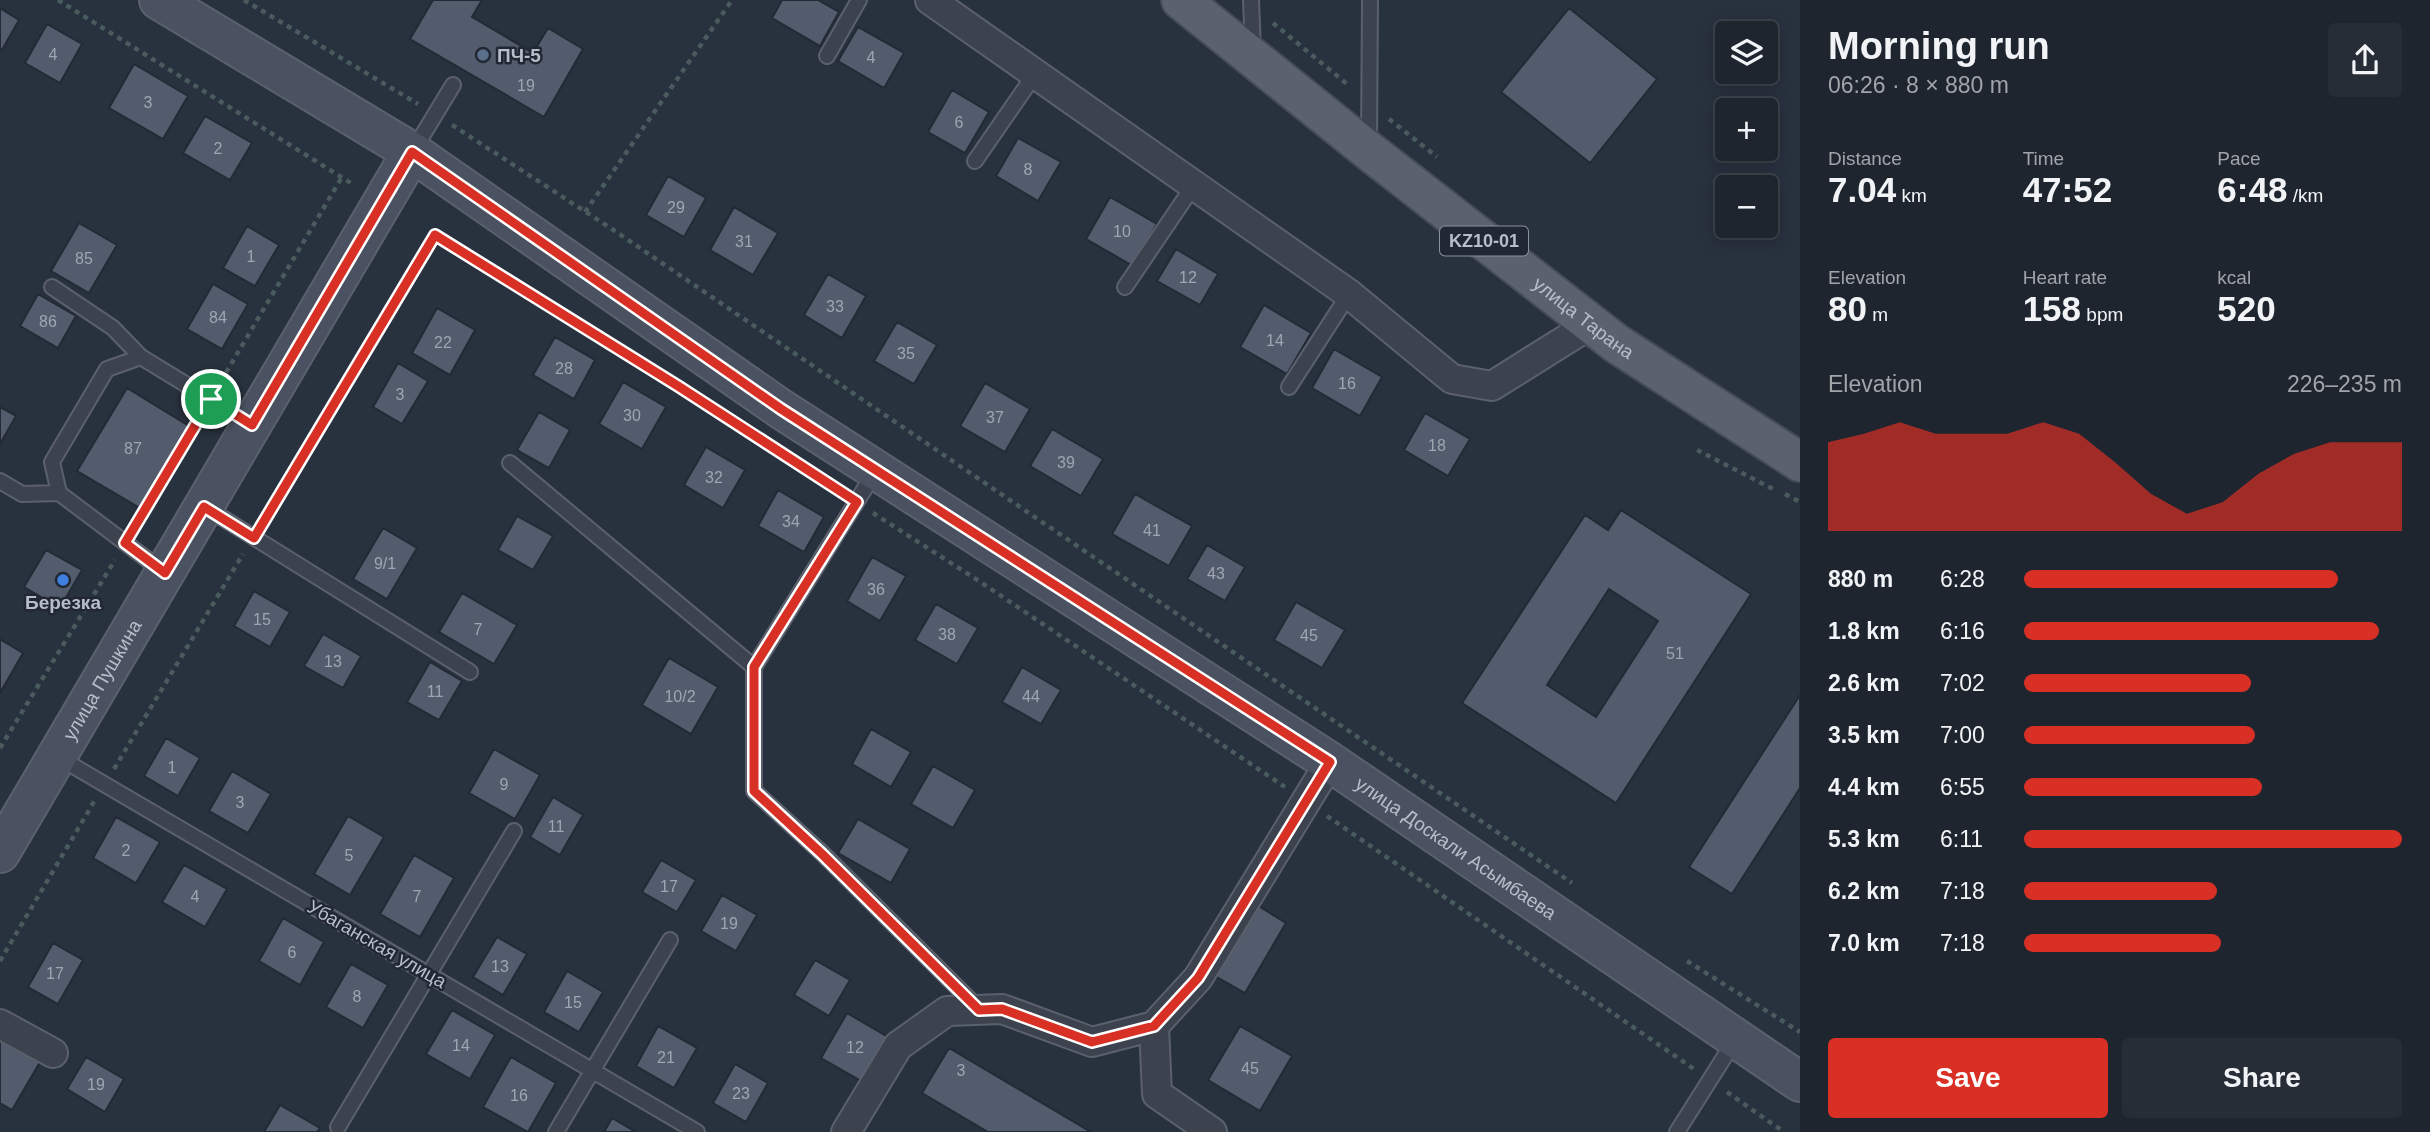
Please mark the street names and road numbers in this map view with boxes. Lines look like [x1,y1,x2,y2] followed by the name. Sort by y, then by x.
[1440,227,1528,256] road number: KZ10-01
[1529,272,1638,363] street label: улица Тарана
[58,615,146,744] street label: улица Пушкина
[1352,772,1561,924] street label: улица Доскали Асымбаева
[304,896,451,993] street label: Убаганская улица

